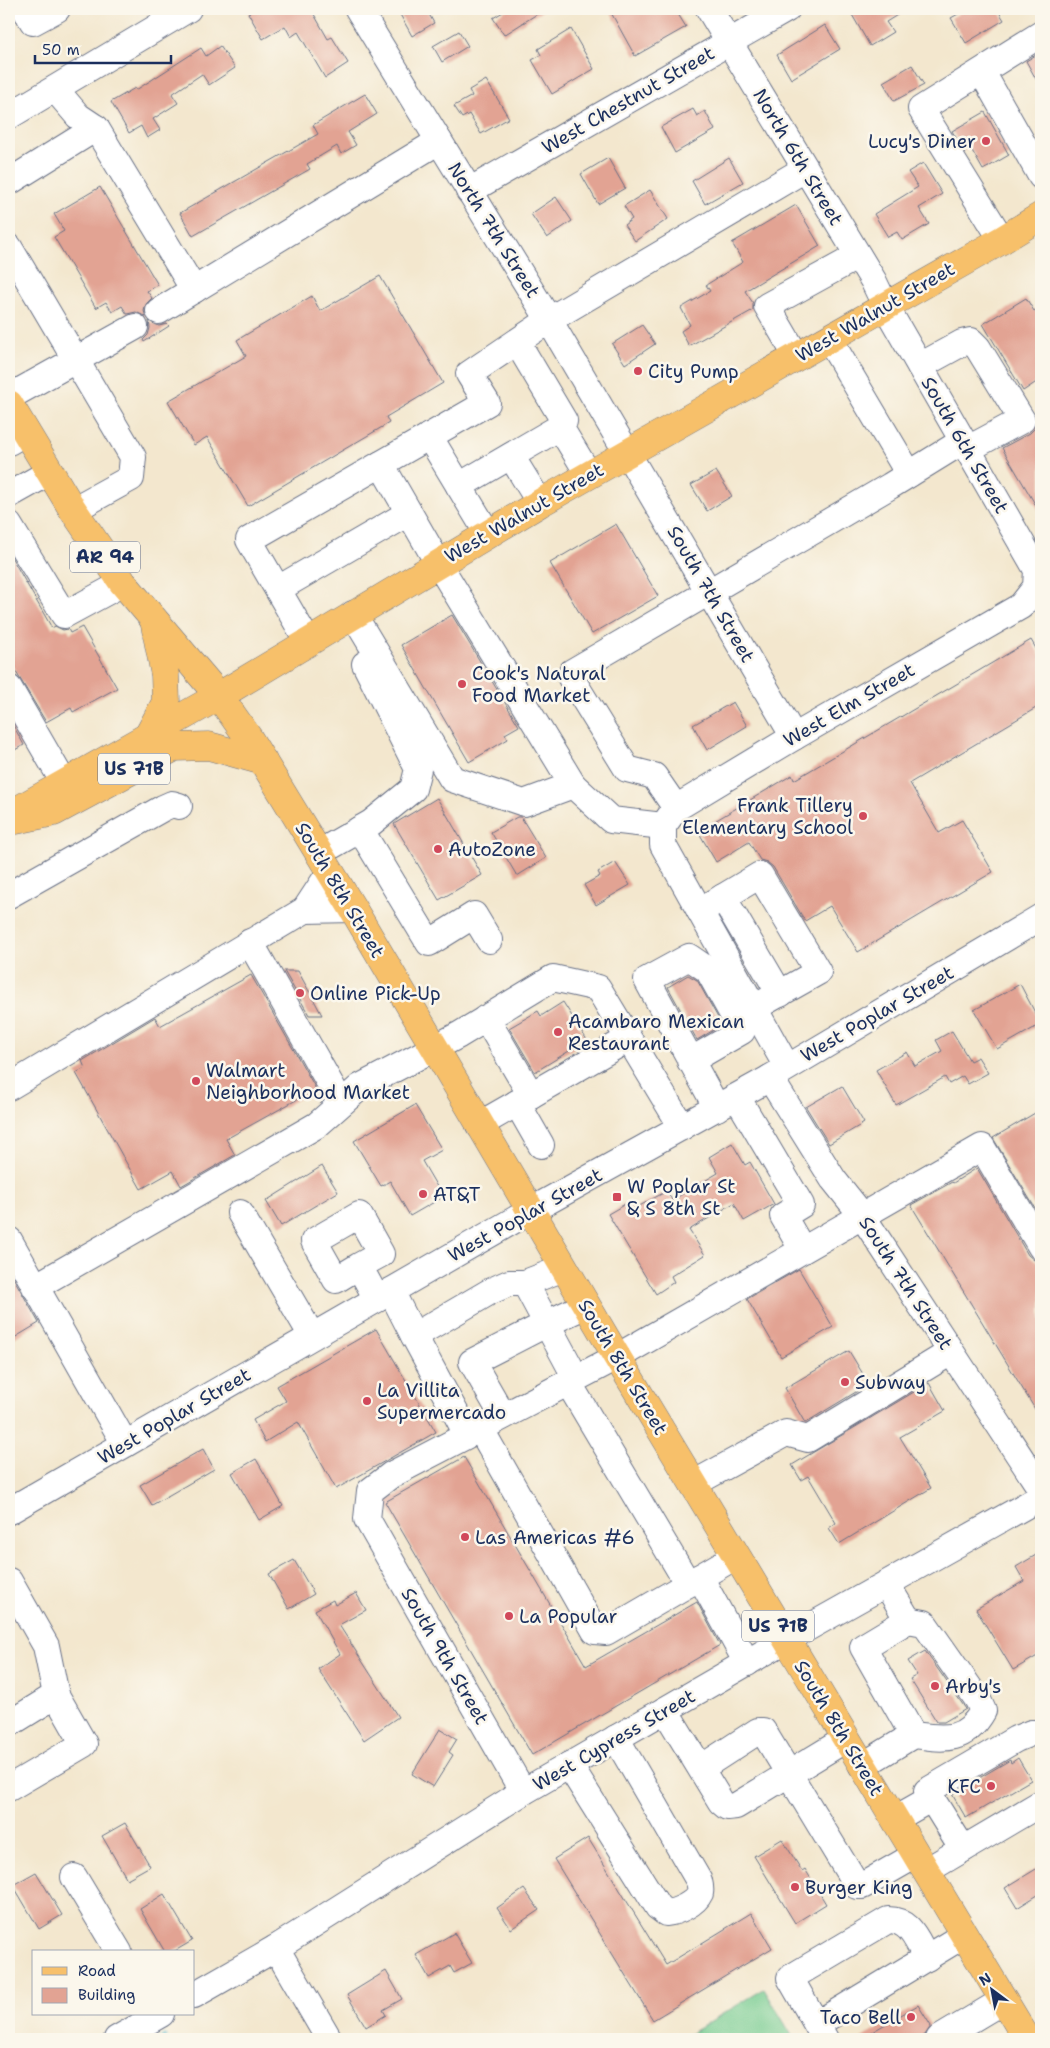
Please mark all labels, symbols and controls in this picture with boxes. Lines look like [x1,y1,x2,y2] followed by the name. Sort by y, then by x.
[35,32,171,64] scale bar
[42,40,80,60] text: 50 m
[537,40,719,160] street label: West Chestnut Street
[747,84,849,230] street label: North 6th Street
[868,129,976,154] place label: Lucy's Diner
[980,135,992,147] marker: Lucy's Diner
[442,157,546,303] street label: North 7th Street
[791,256,959,368] street label: West Walnut Street
[648,359,739,384] place label: City Pump
[632,365,644,377] marker: City Pump
[916,372,1014,518] street label: South 6th Street
[440,457,608,569] street label: West Walnut Street
[662,521,760,667] street label: South 7th Street
[70,542,140,572] road number: AR 94
[779,657,919,753] street label: West Elm Street
[472,661,606,708] place label: Cook's Natural Food Market
[456,678,468,690] marker: Cook's Natural Food Market
[98,754,170,784] road number: US 71B
[682,793,853,840] place label: Frank Tillery Elementary School
[857,810,869,822] marker: Frank Tillery Elementary School
[290,817,390,963] street label: South 8th Street
[448,837,536,862] place label: AutoZone
[432,843,444,855] marker: AutoZone
[796,960,958,1068] street label: West Poplar Street
[310,981,441,1006] place label: Online Pick-Up
[294,987,306,999] marker: Online Pick-Up
[568,1009,744,1056] place label: Acambaro Mexican Restaurant
[552,1026,564,1038] marker: Acambaro Mexican Restaurant
[206,1058,410,1105] place label: Walmart Neighborhood Market
[190,1075,202,1087] marker: Walmart Neighborhood Market
[443,1162,607,1268] street label: West Poplar Street
[627,1174,736,1221] place label: W Poplar St & S 8th St
[433,1182,481,1207] place label: AT&T
[417,1188,429,1200] marker: AT&T
[611,1191,623,1203] marker: W Poplar St & S 8th St
[854,1212,958,1354] street label: South 7th Street
[573,1294,673,1440] street label: South 8th Street
[93,1362,255,1470] street label: West Poplar Street
[855,1370,926,1395] place label: Subway
[839,1376,851,1388] marker: Subway
[377,1378,506,1425] place label: La Villita Supermercado
[361,1395,373,1407] marker: La Villita Supermercado
[475,1525,635,1550] place label: Las Americas #6
[459,1531,471,1543] marker: Las Americas #6
[396,1583,494,1729] street label: South 9th Street
[519,1604,617,1629] place label: La Popular
[503,1610,515,1622] marker: La Popular
[742,1610,814,1642] road number: US 71B
[789,1655,889,1801] street label: South 8th Street
[945,1674,1001,1699] place label: Arby's
[929,1680,941,1692] marker: Arby's
[528,1683,700,1797] street label: West Cypress Street
[947,1774,981,1799] place label: KFC
[985,1780,997,1792] marker: KFC
[805,1875,913,1900] place label: Burger King
[789,1881,801,1893] marker: Burger King
[32,1950,195,2016] legend
[78,1961,116,1981] text: Road
[968,1966,1018,2016] north arrow
[976,1968,995,1990] text: N
[78,1985,135,2005] text: Building
[820,2005,901,2030] place label: Taco Bell
[905,2011,917,2023] marker: Taco Bell

